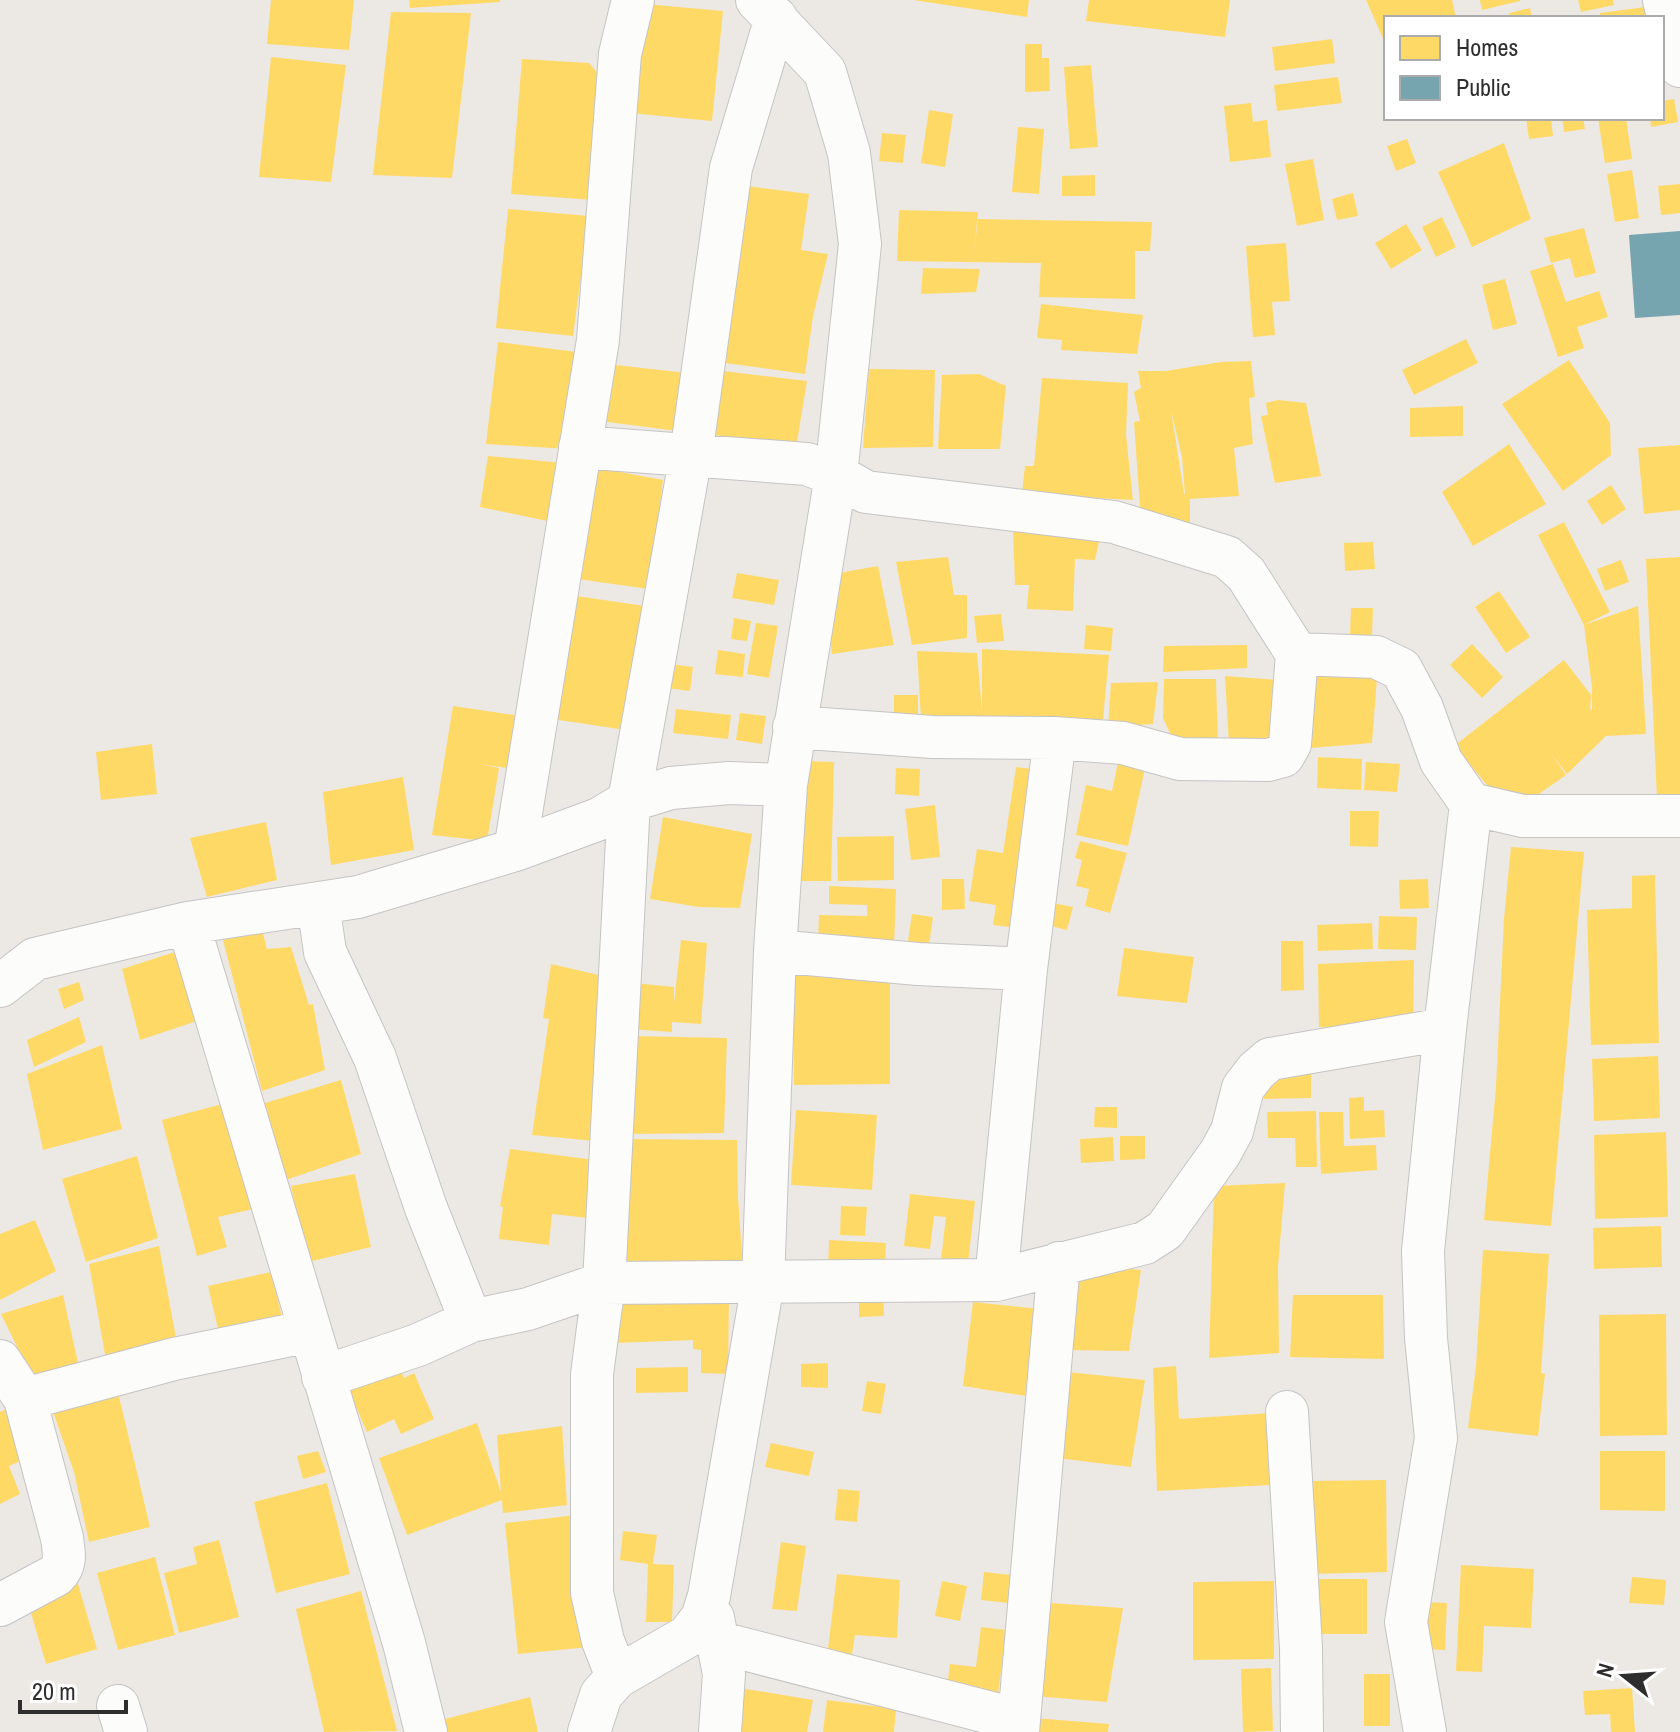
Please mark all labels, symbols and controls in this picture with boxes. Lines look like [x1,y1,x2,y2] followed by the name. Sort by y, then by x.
[1384,16,1664,120] legend
[1456,31,1518,63] text: Homes
[1456,71,1511,103] text: Public
[1584,1636,1664,1716] north arrow
[1589,1660,1621,1681] text: N
[20,1664,126,1714] scale bar
[32,1675,76,1707] text: 20 m

